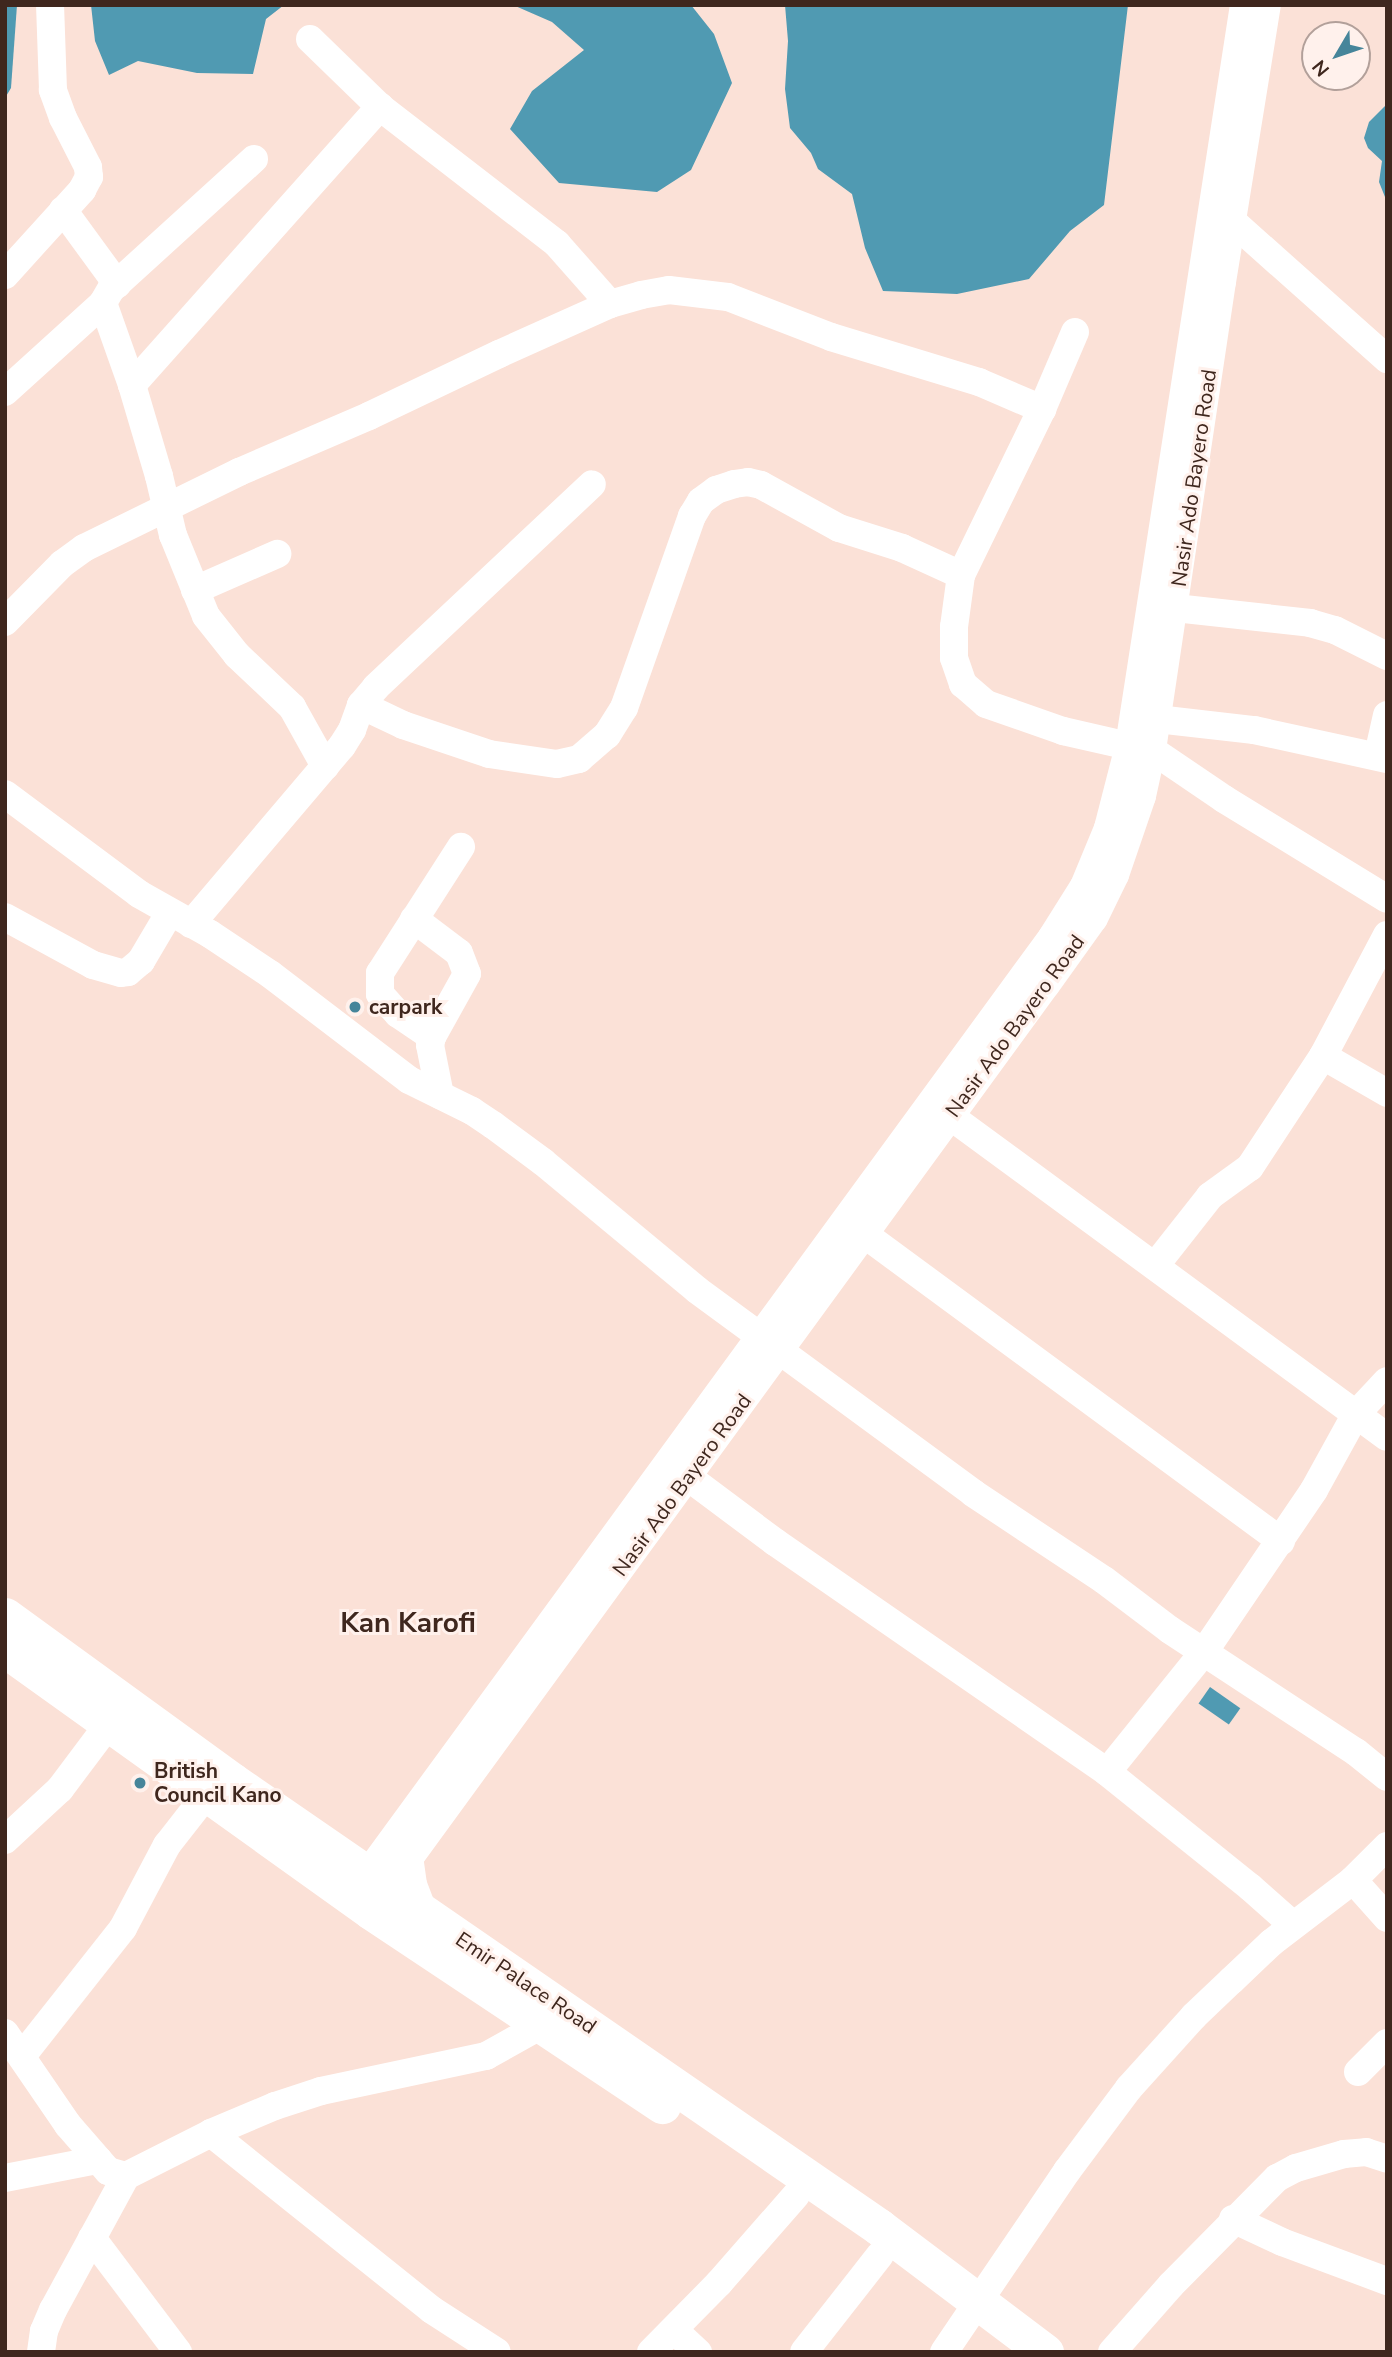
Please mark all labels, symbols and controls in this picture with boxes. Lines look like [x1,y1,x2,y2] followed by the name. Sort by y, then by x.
[1301,21,1371,91] north arrow
[1307,54,1336,82] text: N
[1166,368,1222,588] street label: Nasir Ado Bayero Road
[940,930,1090,1122] street label: Nasir Ado Bayero Road
[369,994,442,1020] place label: carpark
[347,999,363,1015] marker: carpark
[607,1389,757,1581] street label: Nasir Ado Bayero Road
[340,1606,476,1640] district label: Kan Karofi
[154,1758,282,1808] place label: British Council Kano
[132,1775,148,1791] marker: British Council Kano
[451,1927,601,2039] street label: Emir Palace Road

